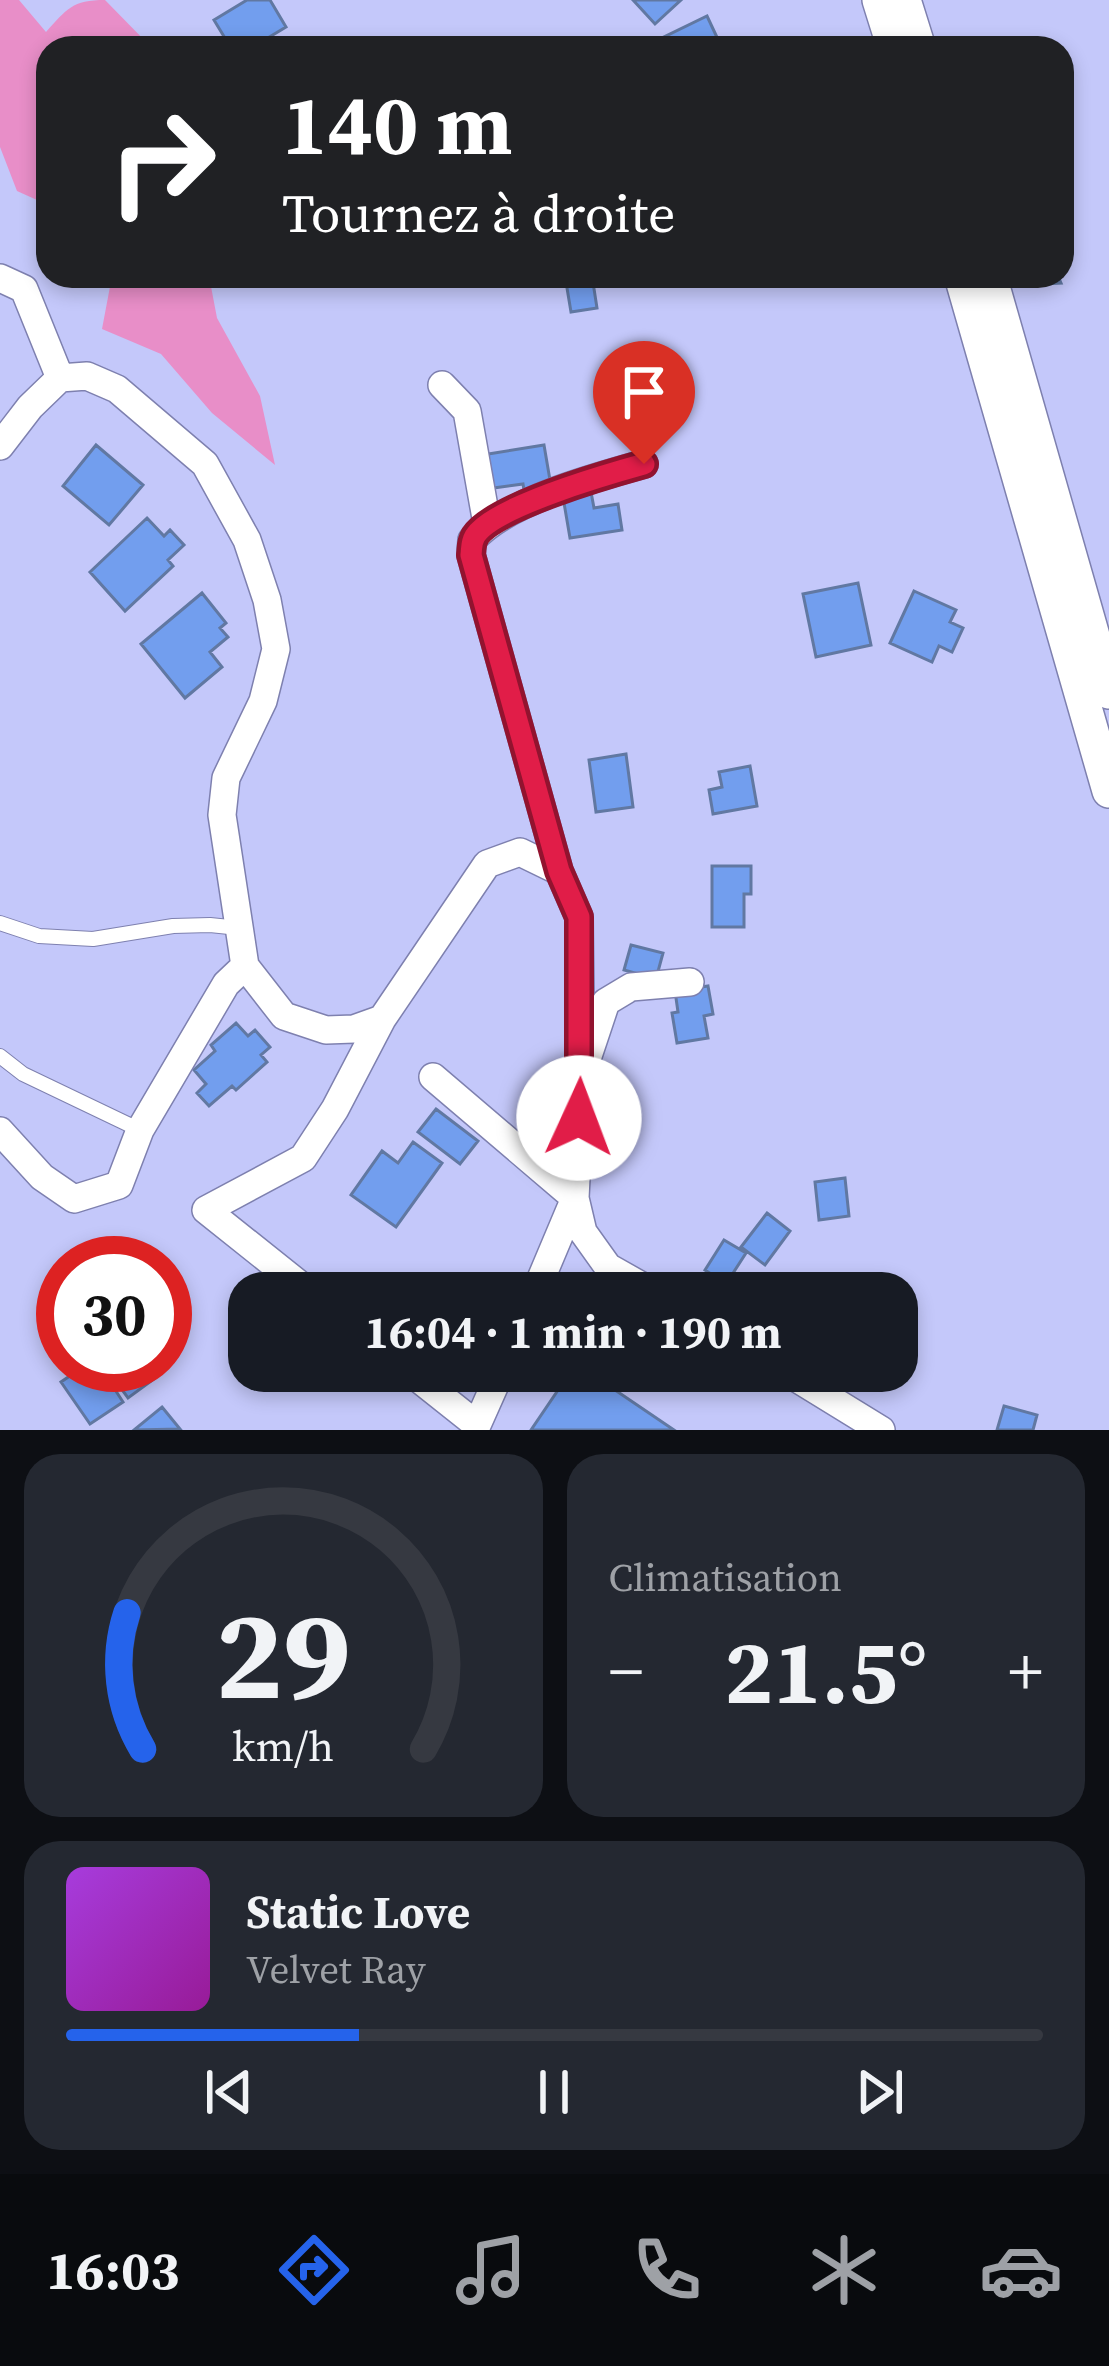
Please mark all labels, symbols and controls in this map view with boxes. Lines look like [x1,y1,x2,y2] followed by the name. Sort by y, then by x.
[282,67,513,182] text: 140 m
[84,84,240,240] icon: right
[282,176,676,250] text: Tournez à droite
[593,341,695,464] pin
[611,359,677,425] icon: arrive
[516,1055,642,1181] position arrow
[36,1236,192,1392] speed limit sign: 30
[365,1301,781,1363] text: 16:04 · 1 min · 190 m
[609,1551,842,1604] text: Climatisation
[216,1569,351,1740] text: 29
[724,1610,927,1733] text: 21.5°
[609,1626,643,1716] text: −
[1008,1626,1043,1716] text: +
[232,1716,334,1774] text: km/h
[246,1881,470,1943] text: Static Love
[246,1943,426,1996] text: Velvet Ray
[196,2059,262,2125] icon: previous
[521,2059,587,2125] icon: pause
[847,2059,913,2125] icon: next
[272,2228,356,2312] icon: directions
[449,2228,533,2312] icon: music
[625,2228,709,2312] icon: phone
[802,2228,886,2312] icon: climate
[979,2228,1063,2312] icon: car
[46,2233,180,2307] text: 16:03

